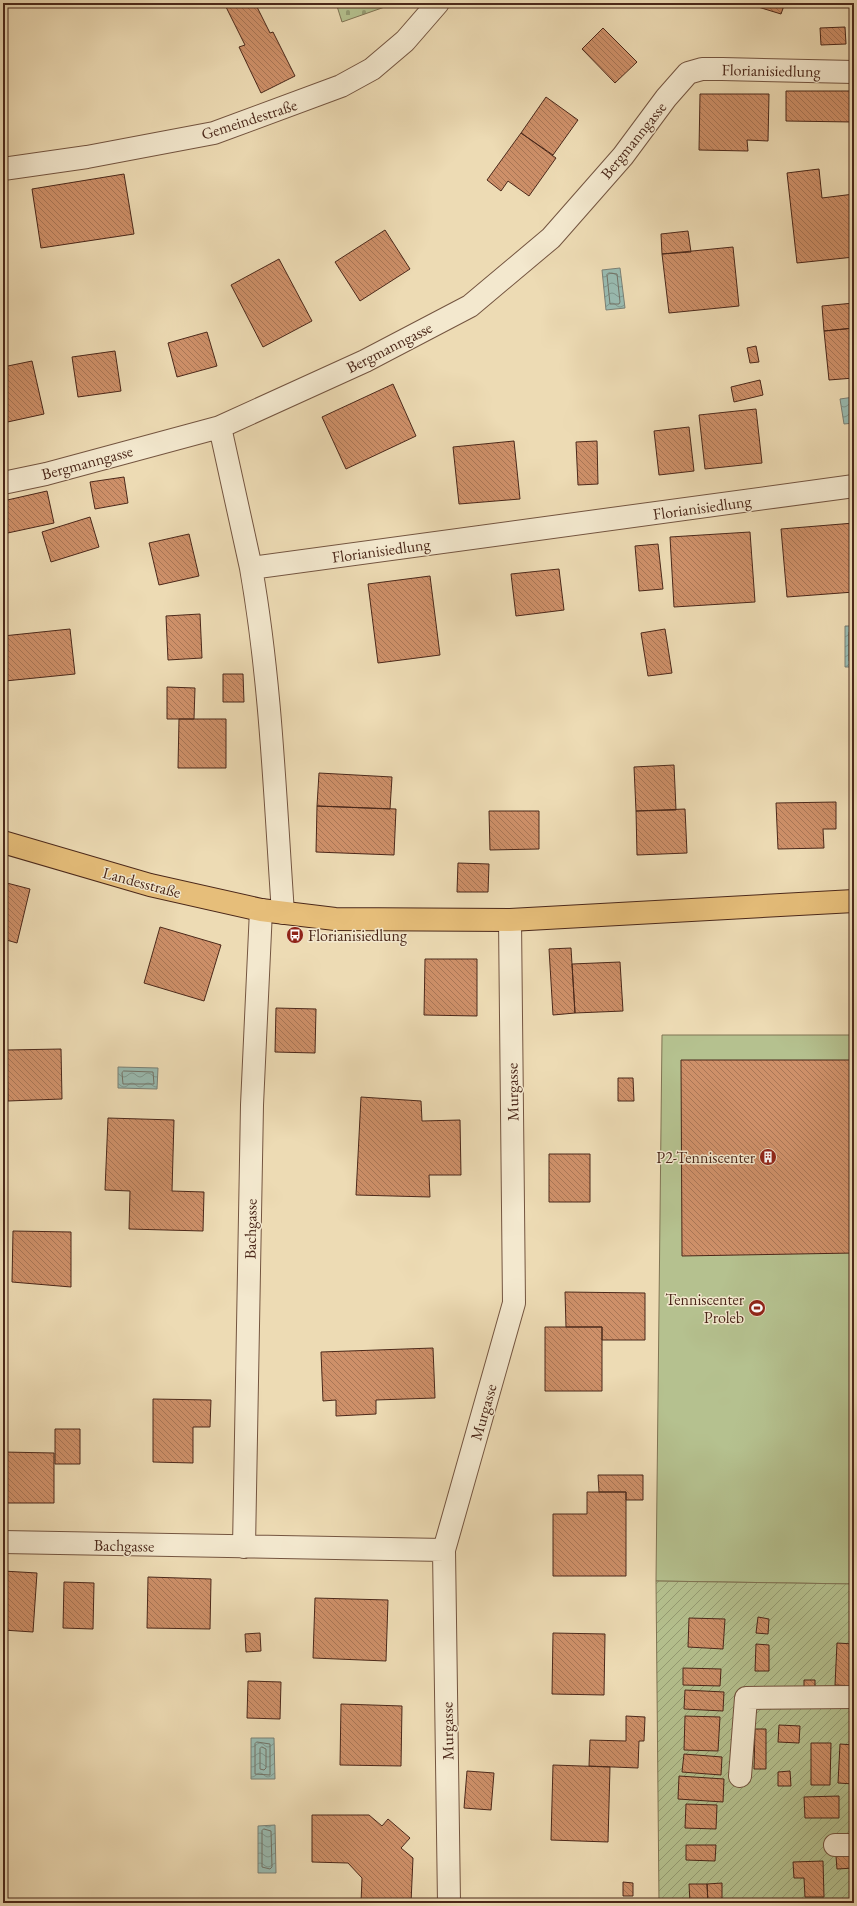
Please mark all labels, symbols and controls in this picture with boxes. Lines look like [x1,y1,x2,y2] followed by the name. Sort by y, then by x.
[721,59,822,82] street label: Florianisiedlung
[199,94,300,145] street label: Gemeindestraße
[596,97,671,183] street label: Bergmanngasse
[343,317,436,378] street label: Bergmanngasse
[39,440,135,485] street label: Bergmanngasse
[652,490,754,525] street label: Florianisiedlung
[331,533,433,568] street label: Florianisiedlung
[101,862,183,903] street label: Landesstraße
[285,925,305,945] bus stop icon: Florianisiedlung
[308,925,408,946] place label: Florianisiedlung
[501,1063,524,1121] street label: Murgasse
[656,1147,756,1168] place label: P2-Tenniscenter
[758,1147,778,1167] building icon: P2-Tenniscenter
[239,1199,262,1259] street label: Bachgasse
[665,1289,745,1328] place label: Tenniscenter Proleb
[747,1298,767,1318] sports icon: Tenniscenter Proleb
[465,1381,502,1443] street label: Murgasse
[94,1534,154,1557] street label: Bachgasse
[436,1702,459,1760] street label: Murgasse

